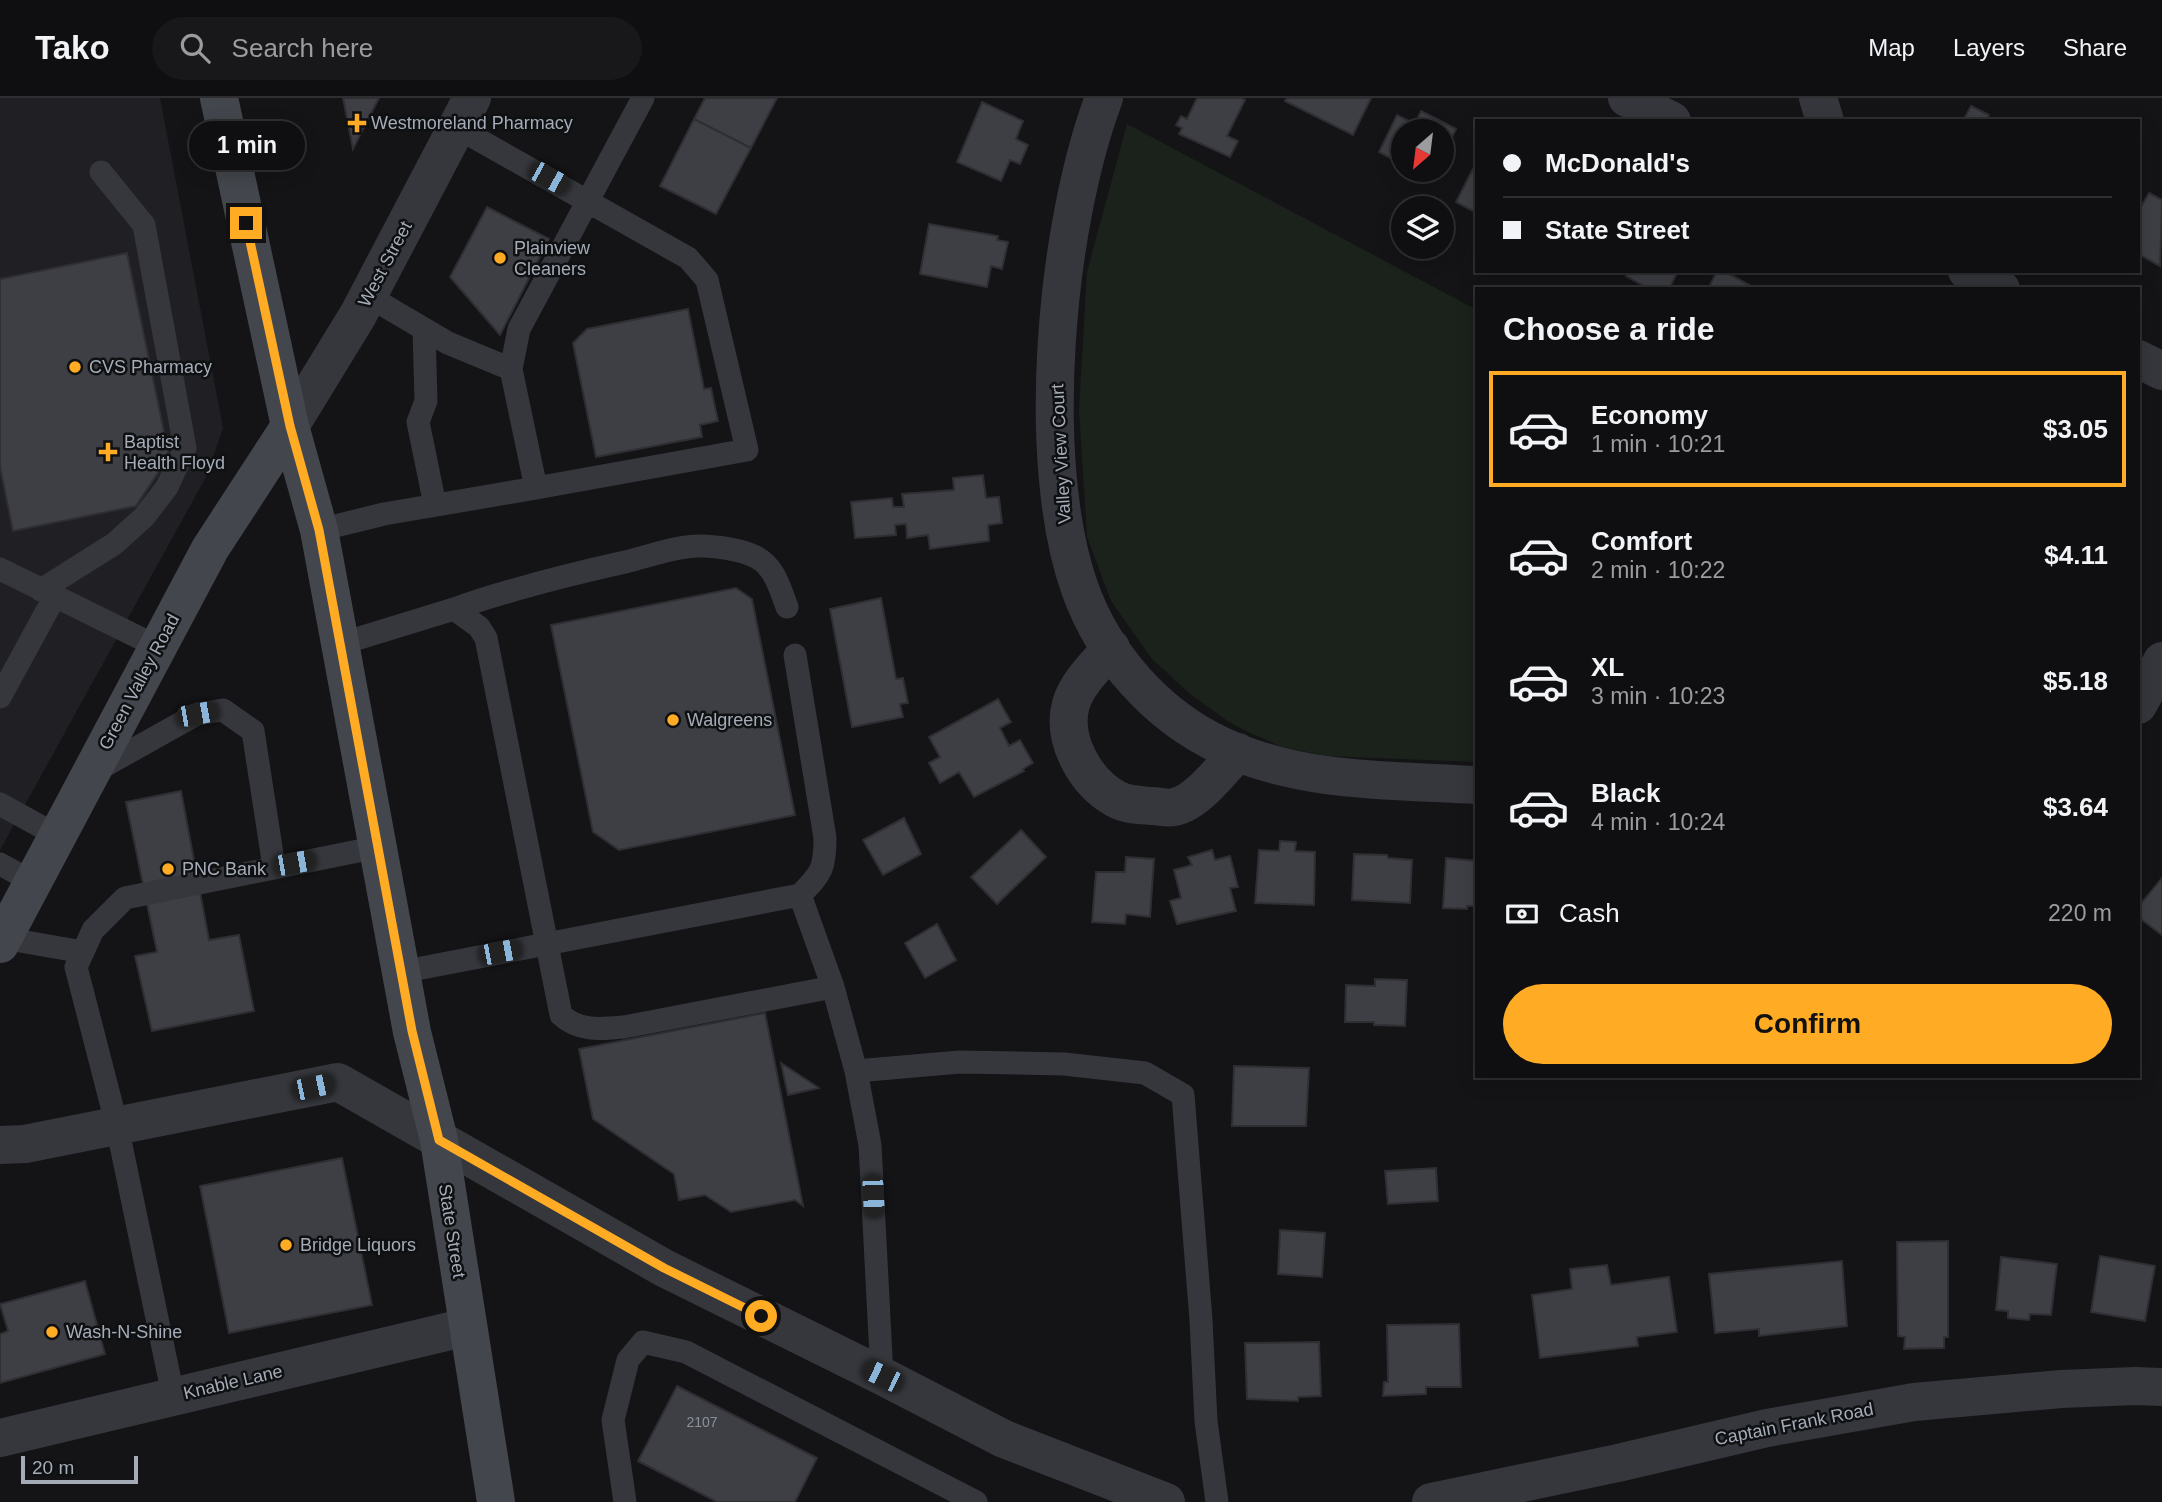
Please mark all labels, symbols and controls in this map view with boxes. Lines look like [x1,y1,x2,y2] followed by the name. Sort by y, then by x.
[152,17,642,80] search box
[35,29,110,66] text: Tako
[176,29,214,67] icon: search
[232,33,373,63] text: Search here
[1868,34,1915,61] text: Map
[1953,34,2025,61] text: Layers
[2063,34,2127,61] text: Share
[371,113,573,133] place label: Westmoreland Pharmacy
[349,115,365,131] marker: Westmoreland Pharmacy
[1391,119,1454,182] north arrow
[1391,119,1454,259] map controls
[188,122,304,170] callout: 1 min
[217,132,277,158] text: 1 min
[1545,148,1690,178] text: McDonald's
[526,159,573,197] car
[1391,196,1454,259] button: layers
[230,207,262,239] route end
[1545,215,1690,245] text: State Street
[354,218,416,310] street label: West Street
[514,238,591,279] place label: Plainview Cleaners
[492,250,508,266] marker: Plainview Cleaners
[1503,311,1715,347] text: Choose a ride
[89,357,212,377] place label: CVS Pharmacy
[67,359,83,375] marker: CVS Pharmacy
[1047,383,1075,525] street label: Valley View Court
[1507,398,1570,461] icon: car
[1591,400,1708,430] text: Economy
[2043,414,2108,444] text: $3.05
[1591,431,1725,457] text: 1 min · 10:21
[124,432,225,473] place label: Baptist Health Floyd
[98,442,118,462] marker: Baptist Health Floyd
[1507,524,1570,587] icon: car
[1591,526,1692,556] text: Comfort
[2044,540,2108,570] text: $4.11
[1591,557,1725,583] text: 2 min · 10:22
[95,611,183,753] street label: Green Valley Road
[1507,650,1570,713] icon: car
[1591,652,1624,682] text: XL
[2043,666,2108,696] text: $5.18
[1591,683,1725,709] text: 3 min · 10:23
[175,700,220,728] car
[687,710,772,730] place label: Walgreens
[665,712,681,728] marker: Walgreens
[1507,776,1570,839] icon: car
[1591,778,1660,808] text: Black
[2043,792,2108,822] text: $3.64
[1591,809,1725,835] text: 4 min · 10:24
[272,849,317,877] car
[182,859,267,879] place label: PNC Bank
[160,861,176,877] marker: PNC Bank
[1503,895,1541,933] icon: cash
[1559,898,1620,928] text: Cash
[2048,900,2112,926] text: 220 m
[478,938,523,966] car
[1503,984,2112,1064] button: Confirm
[291,1072,336,1102] car
[862,1174,885,1218] car
[435,1182,469,1280] street label: State Street
[300,1235,416,1255] place label: Bridge Liquors
[278,1237,294,1253] marker: Bridge Liquors
[745,1300,777,1332] route start
[66,1322,182,1342] place label: Wash-N-Shine
[44,1324,60,1340] marker: Wash-N-Shine
[859,1357,906,1395] car
[181,1361,285,1403] street label: Knable Lane
[1713,1399,1875,1449] street label: Captain Frank Road
[686,1414,718,1430] house number: 2107
[21,1453,138,1485] scale bar
[32,1457,74,1478] text: 20 m

